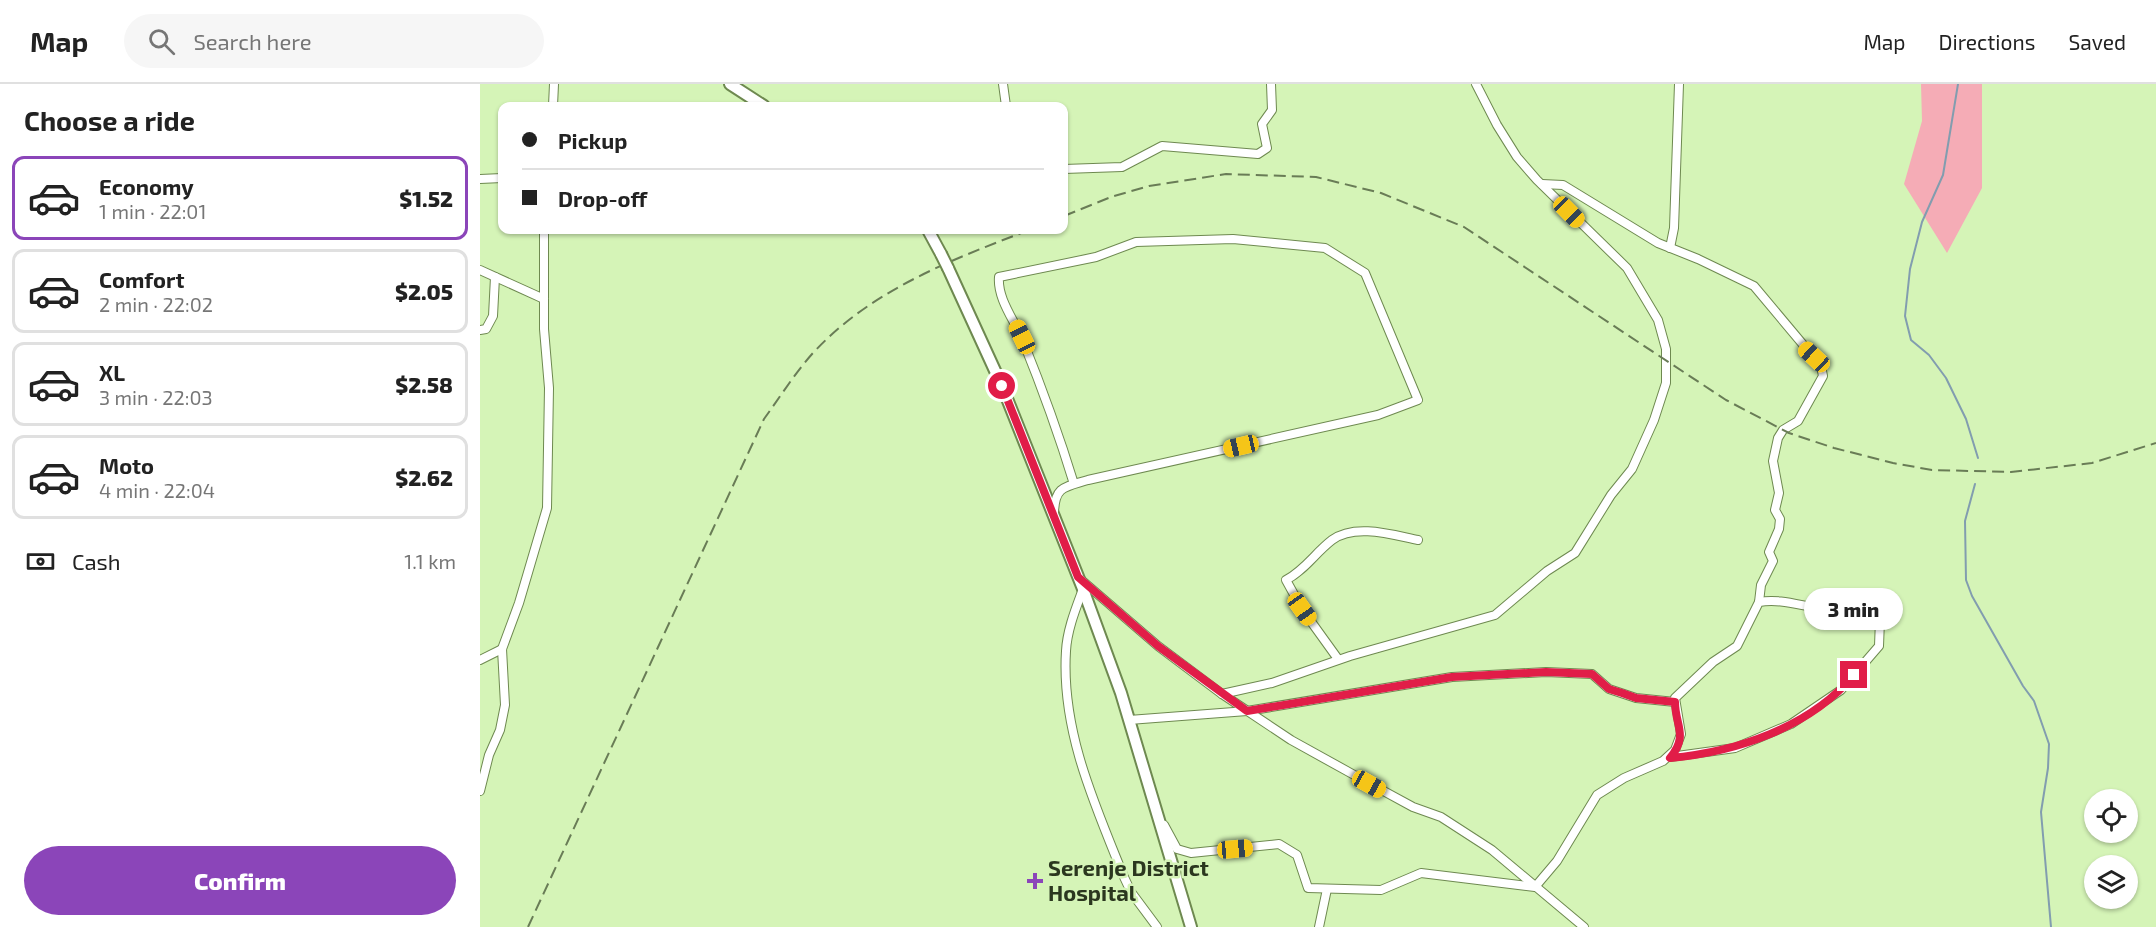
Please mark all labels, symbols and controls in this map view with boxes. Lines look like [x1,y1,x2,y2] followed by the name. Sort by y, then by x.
[124,14,544,68] search box
[30,24,88,58] text: Map
[145,25,178,58] icon: search
[193,28,312,54] text: Search here
[1863,29,1906,54] text: Map
[1939,29,2035,54] text: Directions
[2068,29,2126,54] text: Saved
[24,104,195,136] text: Choose a ride
[558,127,627,153] text: Pickup
[27,171,81,225] icon: car
[99,173,194,199] text: Economy
[399,185,453,211] text: $1.52
[558,185,647,211] text: Drop-off
[1550,193,1588,231] car
[99,199,206,223] text: 1 min · 22:01
[27,264,81,318] icon: car
[99,266,184,292] text: Comfort
[395,278,453,304] text: $2.05
[99,292,213,316] text: 2 min · 22:02
[1006,317,1038,357] car
[1795,338,1833,376] car
[27,357,81,411] icon: car
[99,359,125,385] text: XL
[395,371,453,397] text: $2.58
[988,372,1015,399] route start
[99,385,213,409] text: 3 min · 22:03
[1221,433,1261,459] car
[27,450,81,504] icon: car
[99,452,154,478] text: Moto
[395,464,453,490] text: $2.62
[99,478,215,502] text: 4 min · 22:04
[24,545,57,578] icon: cash
[72,548,121,574] text: Cash
[404,549,456,573] text: 1.1 km
[1804,588,1904,630] callout: 3 min
[1284,589,1320,629] car
[1828,597,1879,621] text: 3 min
[1840,661,1867,688] route end
[1349,767,1389,801] car
[2084,789,2138,909] map controls
[2084,789,2138,843] button: locate
[1216,838,1254,860] car
[24,846,456,915] button: Confirm
[1048,854,1209,905] place label: Serenje District Hospital
[2084,855,2138,909] button: layers
[1026,872,1044,890] marker: Serenje District Hospital

